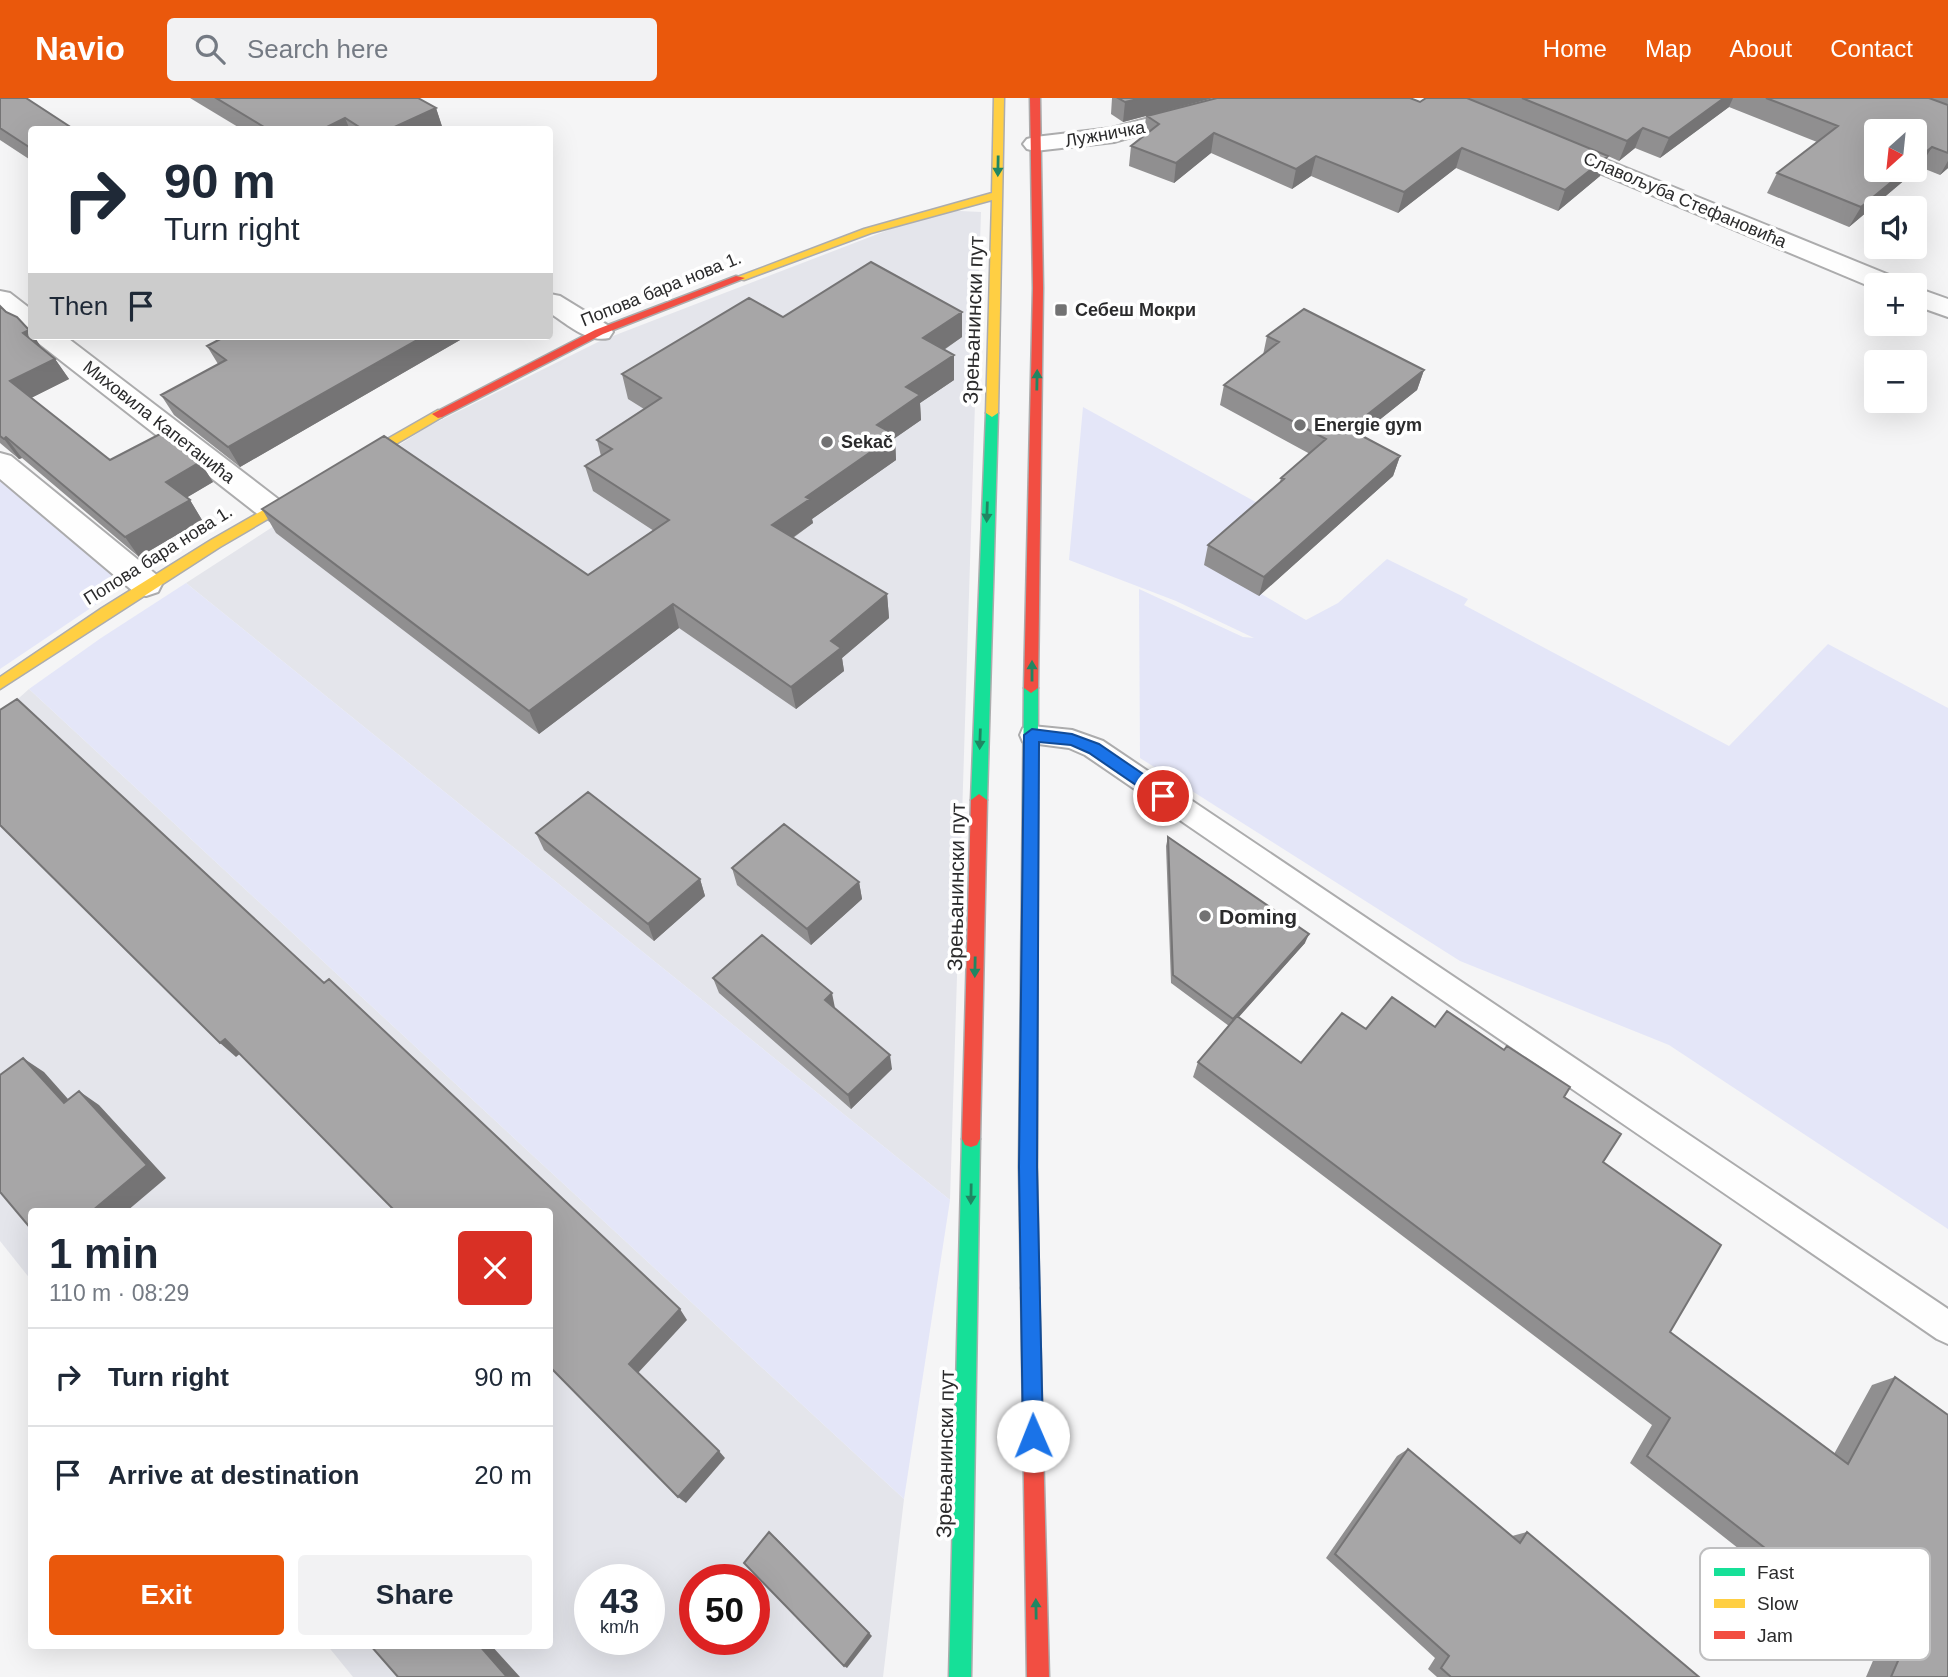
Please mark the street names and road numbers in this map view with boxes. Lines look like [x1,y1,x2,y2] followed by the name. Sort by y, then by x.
[1063,117,1148,151] street label: Лужничка
[1580,148,1791,252] street label: Славољуба Стефановића
[959,235,987,405] street label: Зрењанински пут
[578,248,744,330] street label: Попова бара нова 1.
[79,357,240,488] street label: Миховила Капетанића
[80,501,236,609] street label: Попова бара нова 1.
[943,802,969,971] street label: Зрењанински пут
[932,1369,958,1538] street label: Зрењанински пут

